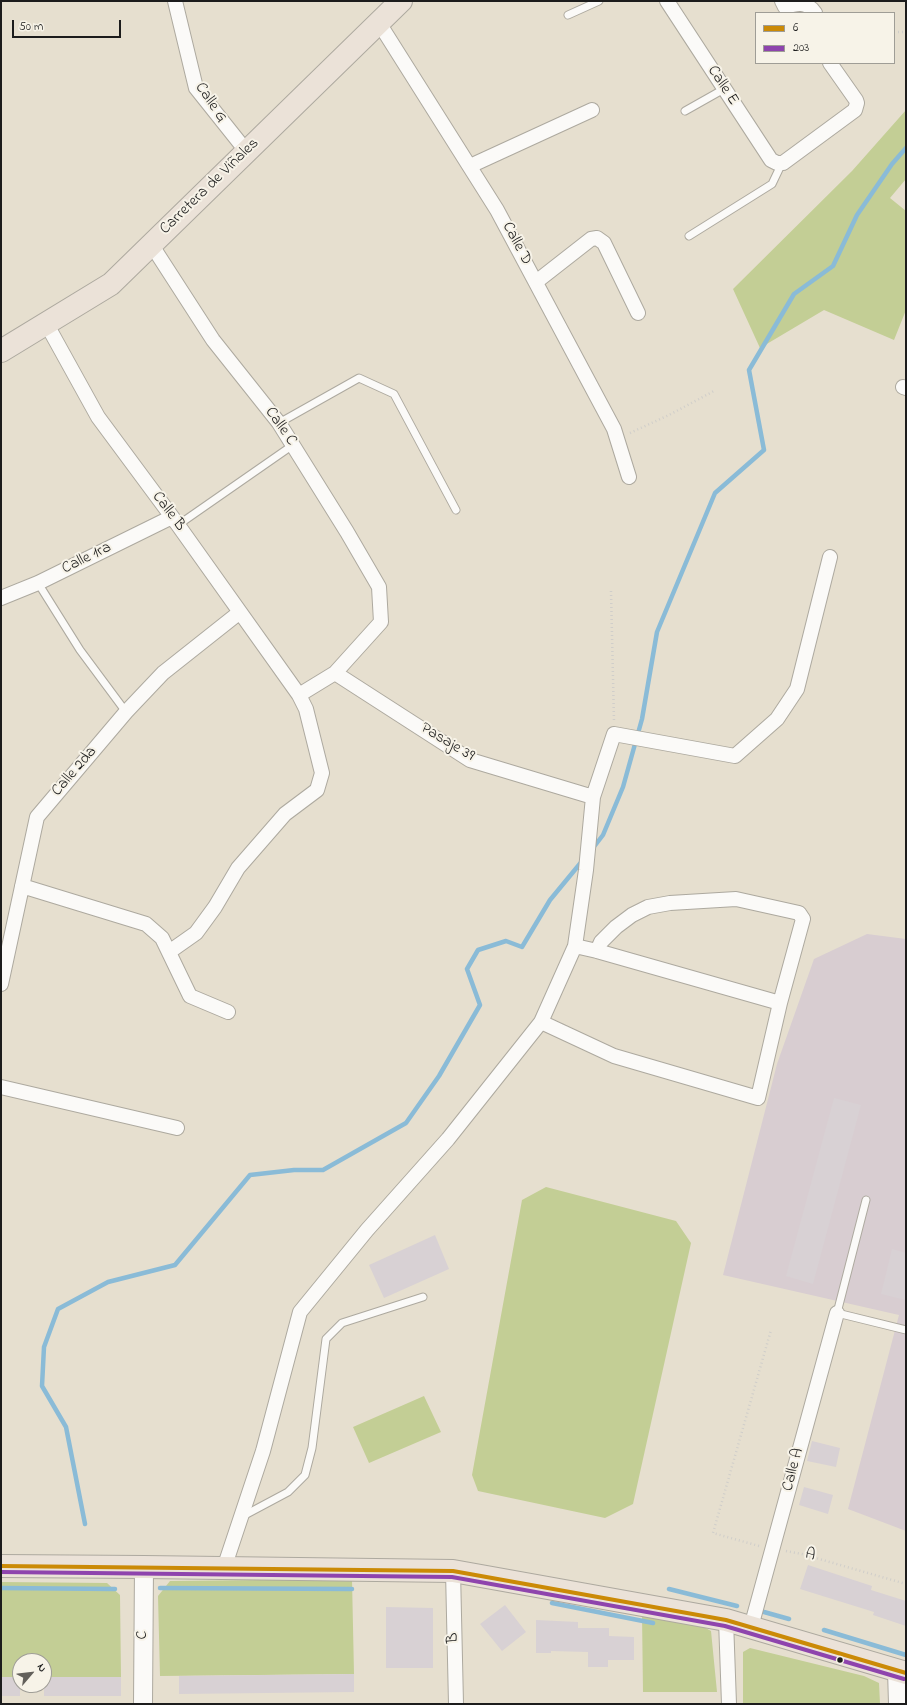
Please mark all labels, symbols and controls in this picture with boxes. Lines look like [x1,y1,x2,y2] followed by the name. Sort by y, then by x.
[14,12,123,38] scale bar
[755,12,895,64] legend
[19,18,43,36] text: 50 m
[793,19,798,37] text: 6
[793,39,809,57] text: 203
[702,62,742,110] street label: Calle E
[190,79,230,127] street label: Calle G
[156,135,264,239] street label: Carretera de Viñales
[497,219,535,269] street label: Calle D
[260,404,300,450] street label: Calle C
[147,488,189,536] street label: Calle B
[59,539,115,579] street label: Calle 1ra
[417,719,477,767] street label: Pasaje 39
[48,743,102,801] street label: Calle 2da
[779,1446,809,1494] street label: Calle A
[803,1545,817,1567] street label: A
[133,1631,153,1639] street label: C
[444,1632,464,1644] street label: B
[12,1653,52,1693] north arrow
[835,1655,845,1665] unlabelled marker
[33,1661,51,1675] text: N

